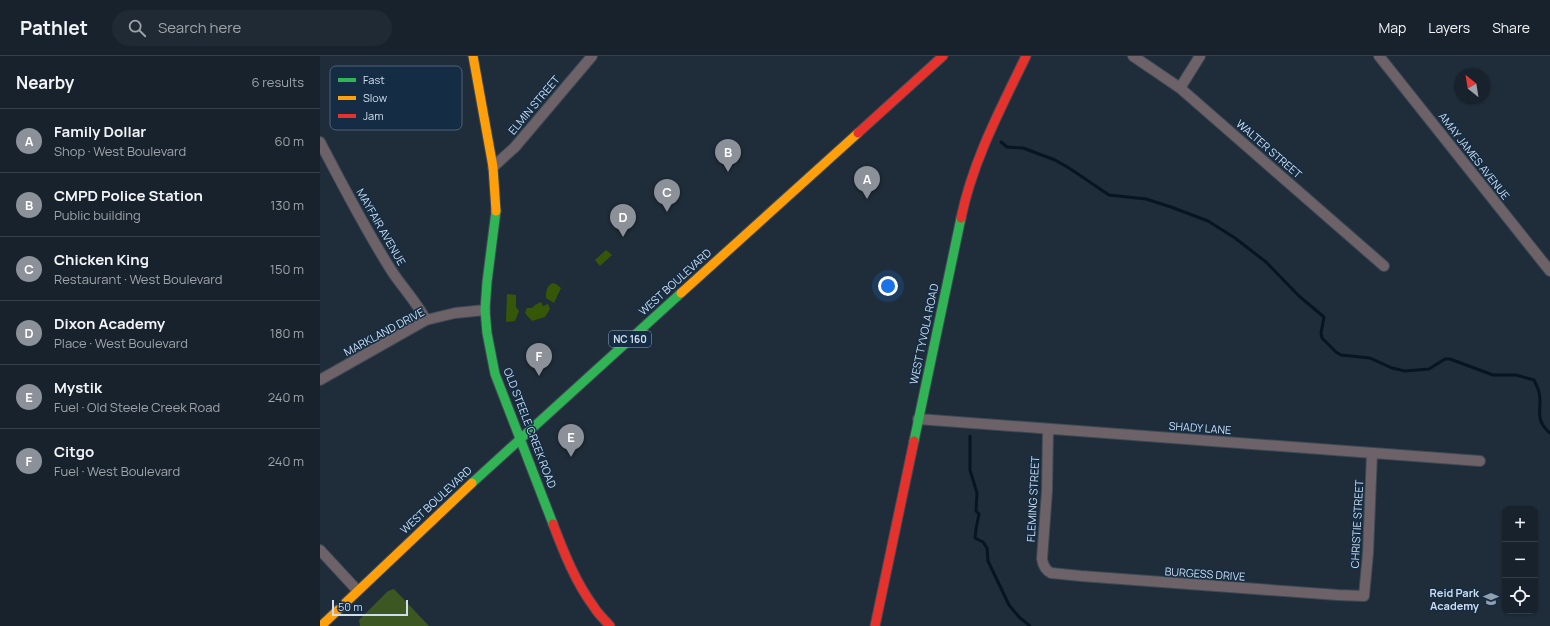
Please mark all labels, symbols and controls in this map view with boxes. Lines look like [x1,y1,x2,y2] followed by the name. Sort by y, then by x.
[112,10,392,46] search box
[20,15,88,41] text: Pathlet
[126,17,148,39] icon: search
[158,17,241,38] text: Search here
[1378,18,1406,37] text: Map
[1428,18,1470,37] text: Layers
[1492,18,1530,37] text: Share
[330,66,462,130] legend
[1454,68,1490,104] north arrow
[16,71,74,94] text: Nearby
[363,72,385,87] text: Fast
[504,72,563,137] street label: ELMIN STREET
[252,73,304,91] text: 6 results
[363,90,388,105] text: Slow
[363,108,384,123] text: Jam
[1436,109,1513,203] street label: AMAY JAMES AVENUE
[1233,116,1306,182] street label: WALTER STREET
[54,121,146,142] text: Family Dollar
[25,132,33,150] text: A
[274,132,304,150] text: 60 m
[715,139,741,172] pin: B
[54,142,186,160] text: Shop · West Boulevard
[854,166,880,199] pin: A
[654,179,680,212] pin: C
[54,185,203,206] text: CMPD Police Station
[353,186,410,268] street label: MAYFAIR AVENUE
[25,196,33,214] text: B
[270,196,304,214] text: 130 m
[610,204,636,237] pin: D
[54,206,141,224] text: Public building
[635,245,714,318] street label: WEST BOULEVARD
[54,249,149,270] text: Chicken King
[24,260,34,278] text: C
[270,260,304,278] text: 150 m
[54,270,223,288] text: Restaurant · West Boulevard
[878,276,898,296] your location
[905,282,942,386] street label: WEST TYVOLA ROAD
[341,304,427,359] street label: MARKLAND DRIVE
[54,313,165,334] text: Dixon Academy
[24,324,34,342] text: D
[270,324,304,342] text: 180 m
[609,331,651,347] road number: NC 160
[54,334,188,352] text: Place · West Boulevard
[526,343,552,376] pin: F
[501,365,560,490] street label: OLD STEELE CREEK ROAD
[54,377,102,398] text: Mystik
[25,388,33,406] text: E
[268,388,304,406] text: 240 m
[54,398,220,416] text: Fuel · Old Steele Creek Road
[1168,418,1232,437] street label: SHADY LANE
[558,424,584,457] pin: E
[54,441,94,462] text: Citgo
[26,452,32,470] text: F
[268,452,304,470] text: 240 m
[1023,455,1042,542] street label: FLEMING STREET
[54,462,180,480] text: Fuel · West Boulevard
[397,462,475,537] street label: WEST BOULEVARD
[1347,479,1366,569] street label: CHRISTIE STREET
[1502,506,1538,614] map controls
[1502,506,1538,542] button: +
[1502,542,1538,578] button: −
[1164,563,1246,584] street label: BURGESS DRIVE
[1502,578,1538,614] button: locate
[1430,585,1480,613] place label: Reid Park Academy
[1482,590,1500,608] school or university icon: Reid Park Academy
[332,598,408,617] scale bar
[338,599,363,614] text: 50 m

